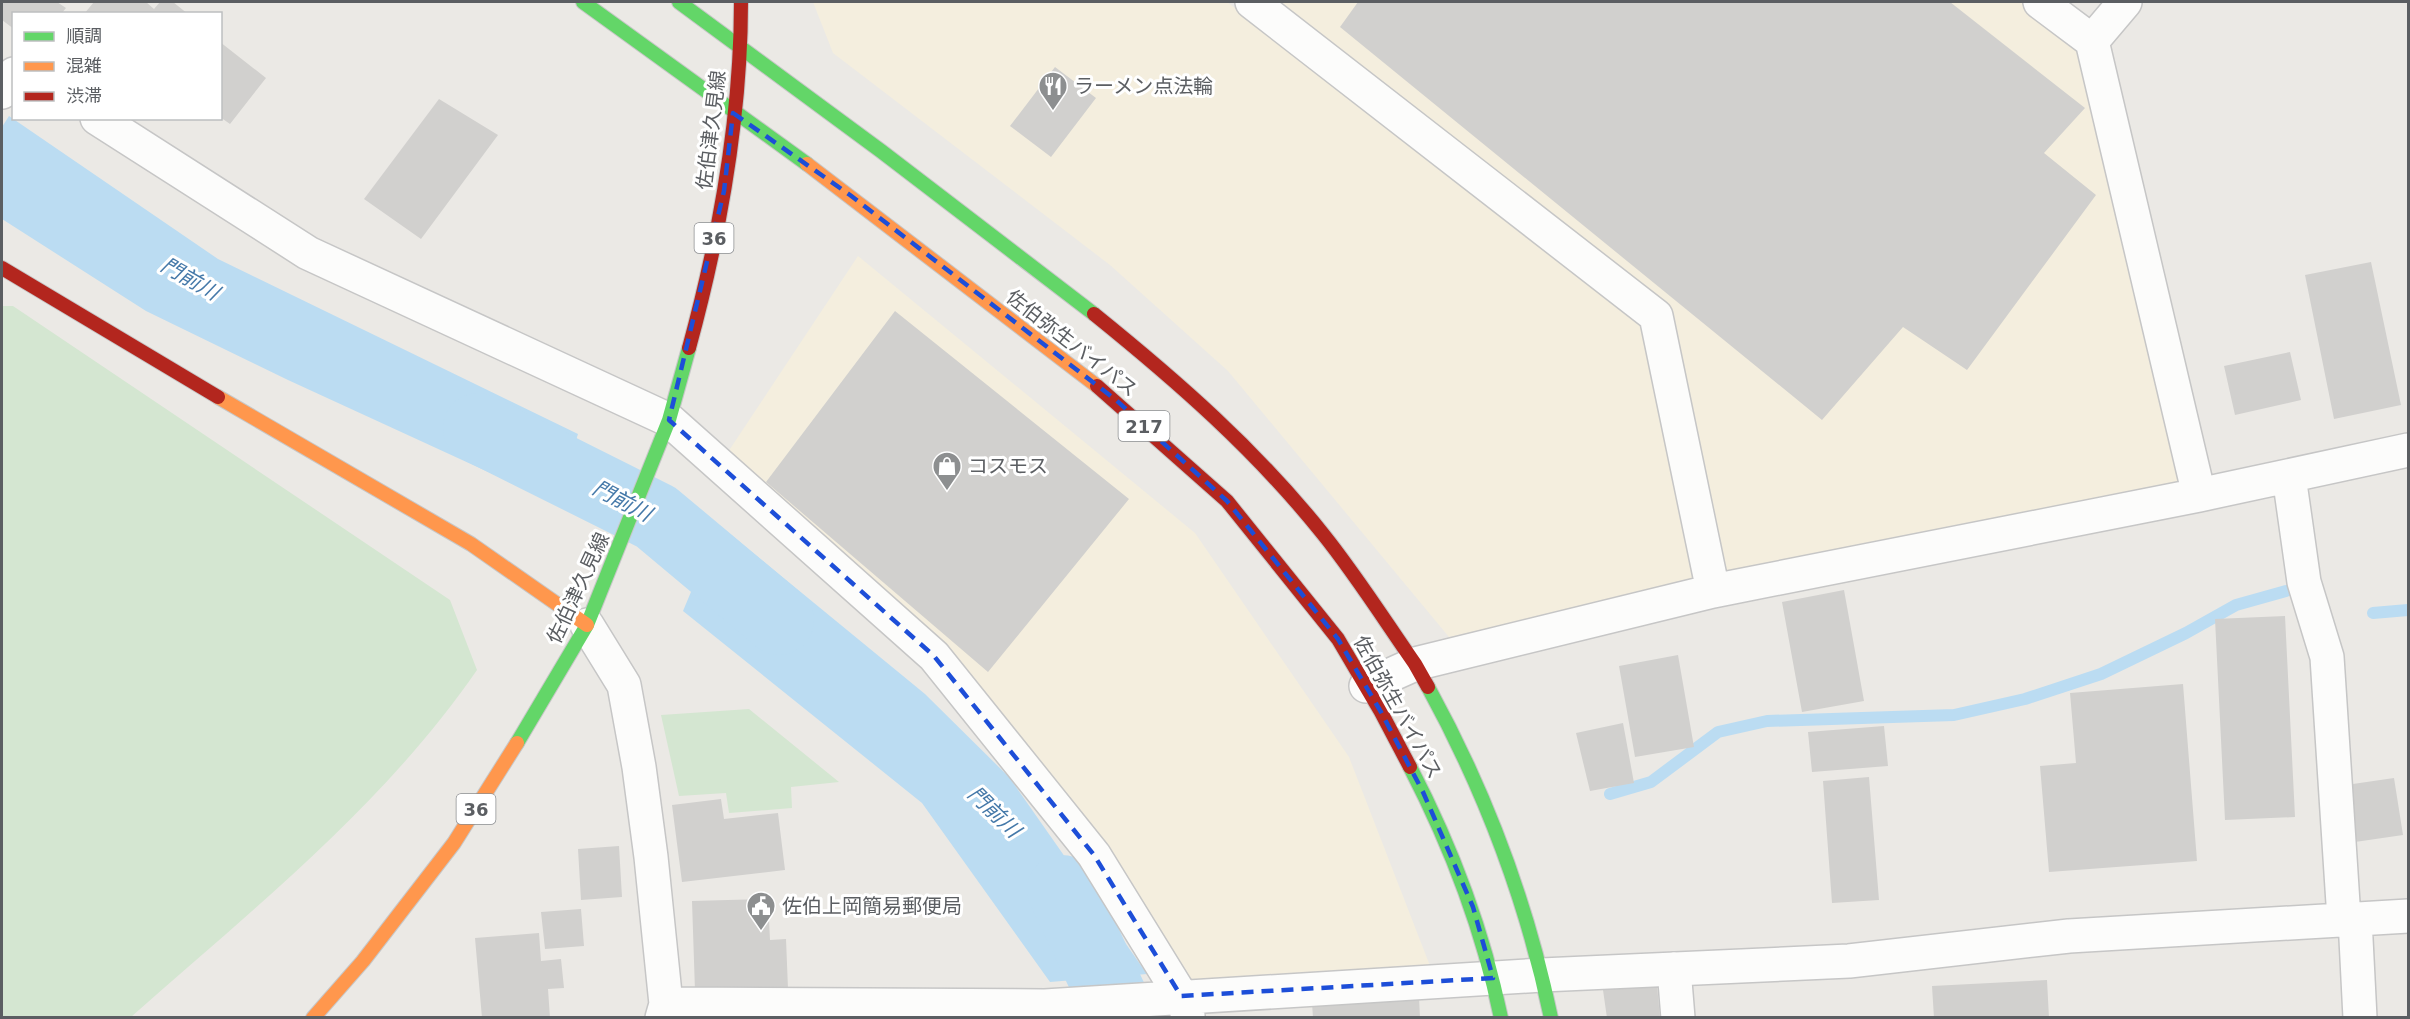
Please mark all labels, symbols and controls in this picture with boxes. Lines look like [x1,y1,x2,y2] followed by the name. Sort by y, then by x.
[12,12,222,120] legend
[66,25,102,46] text: 順調
[66,55,102,76] text: 混雑
[692,69,730,191] street label: 佐伯津久見線
[1037,70,1069,112] restaurant icon: ラーメン点法輪
[1074,74,1213,98] place label: ラーメン点法輪
[66,85,102,106] text: 渋滞
[694,223,734,253] road number: 36
[157,253,225,306] water label: 門前川
[1002,284,1142,402] street label: 佐伯弥生バイパス
[1118,411,1170,441] road number: 217
[931,450,963,492] shop icon: コスモス
[968,454,1048,478] place label: コスモス
[589,476,657,527] water label: 門前川
[542,529,614,647] street label: 佐伯津久見線
[1349,631,1447,783] street label: 佐伯弥生バイパス
[963,781,1026,844] water label: 門前川
[456,794,496,824] road number: 36
[745,890,777,932] public building icon: 佐伯上岡簡易郵便局
[782,894,962,918] place label: 佐伯上岡簡易郵便局

